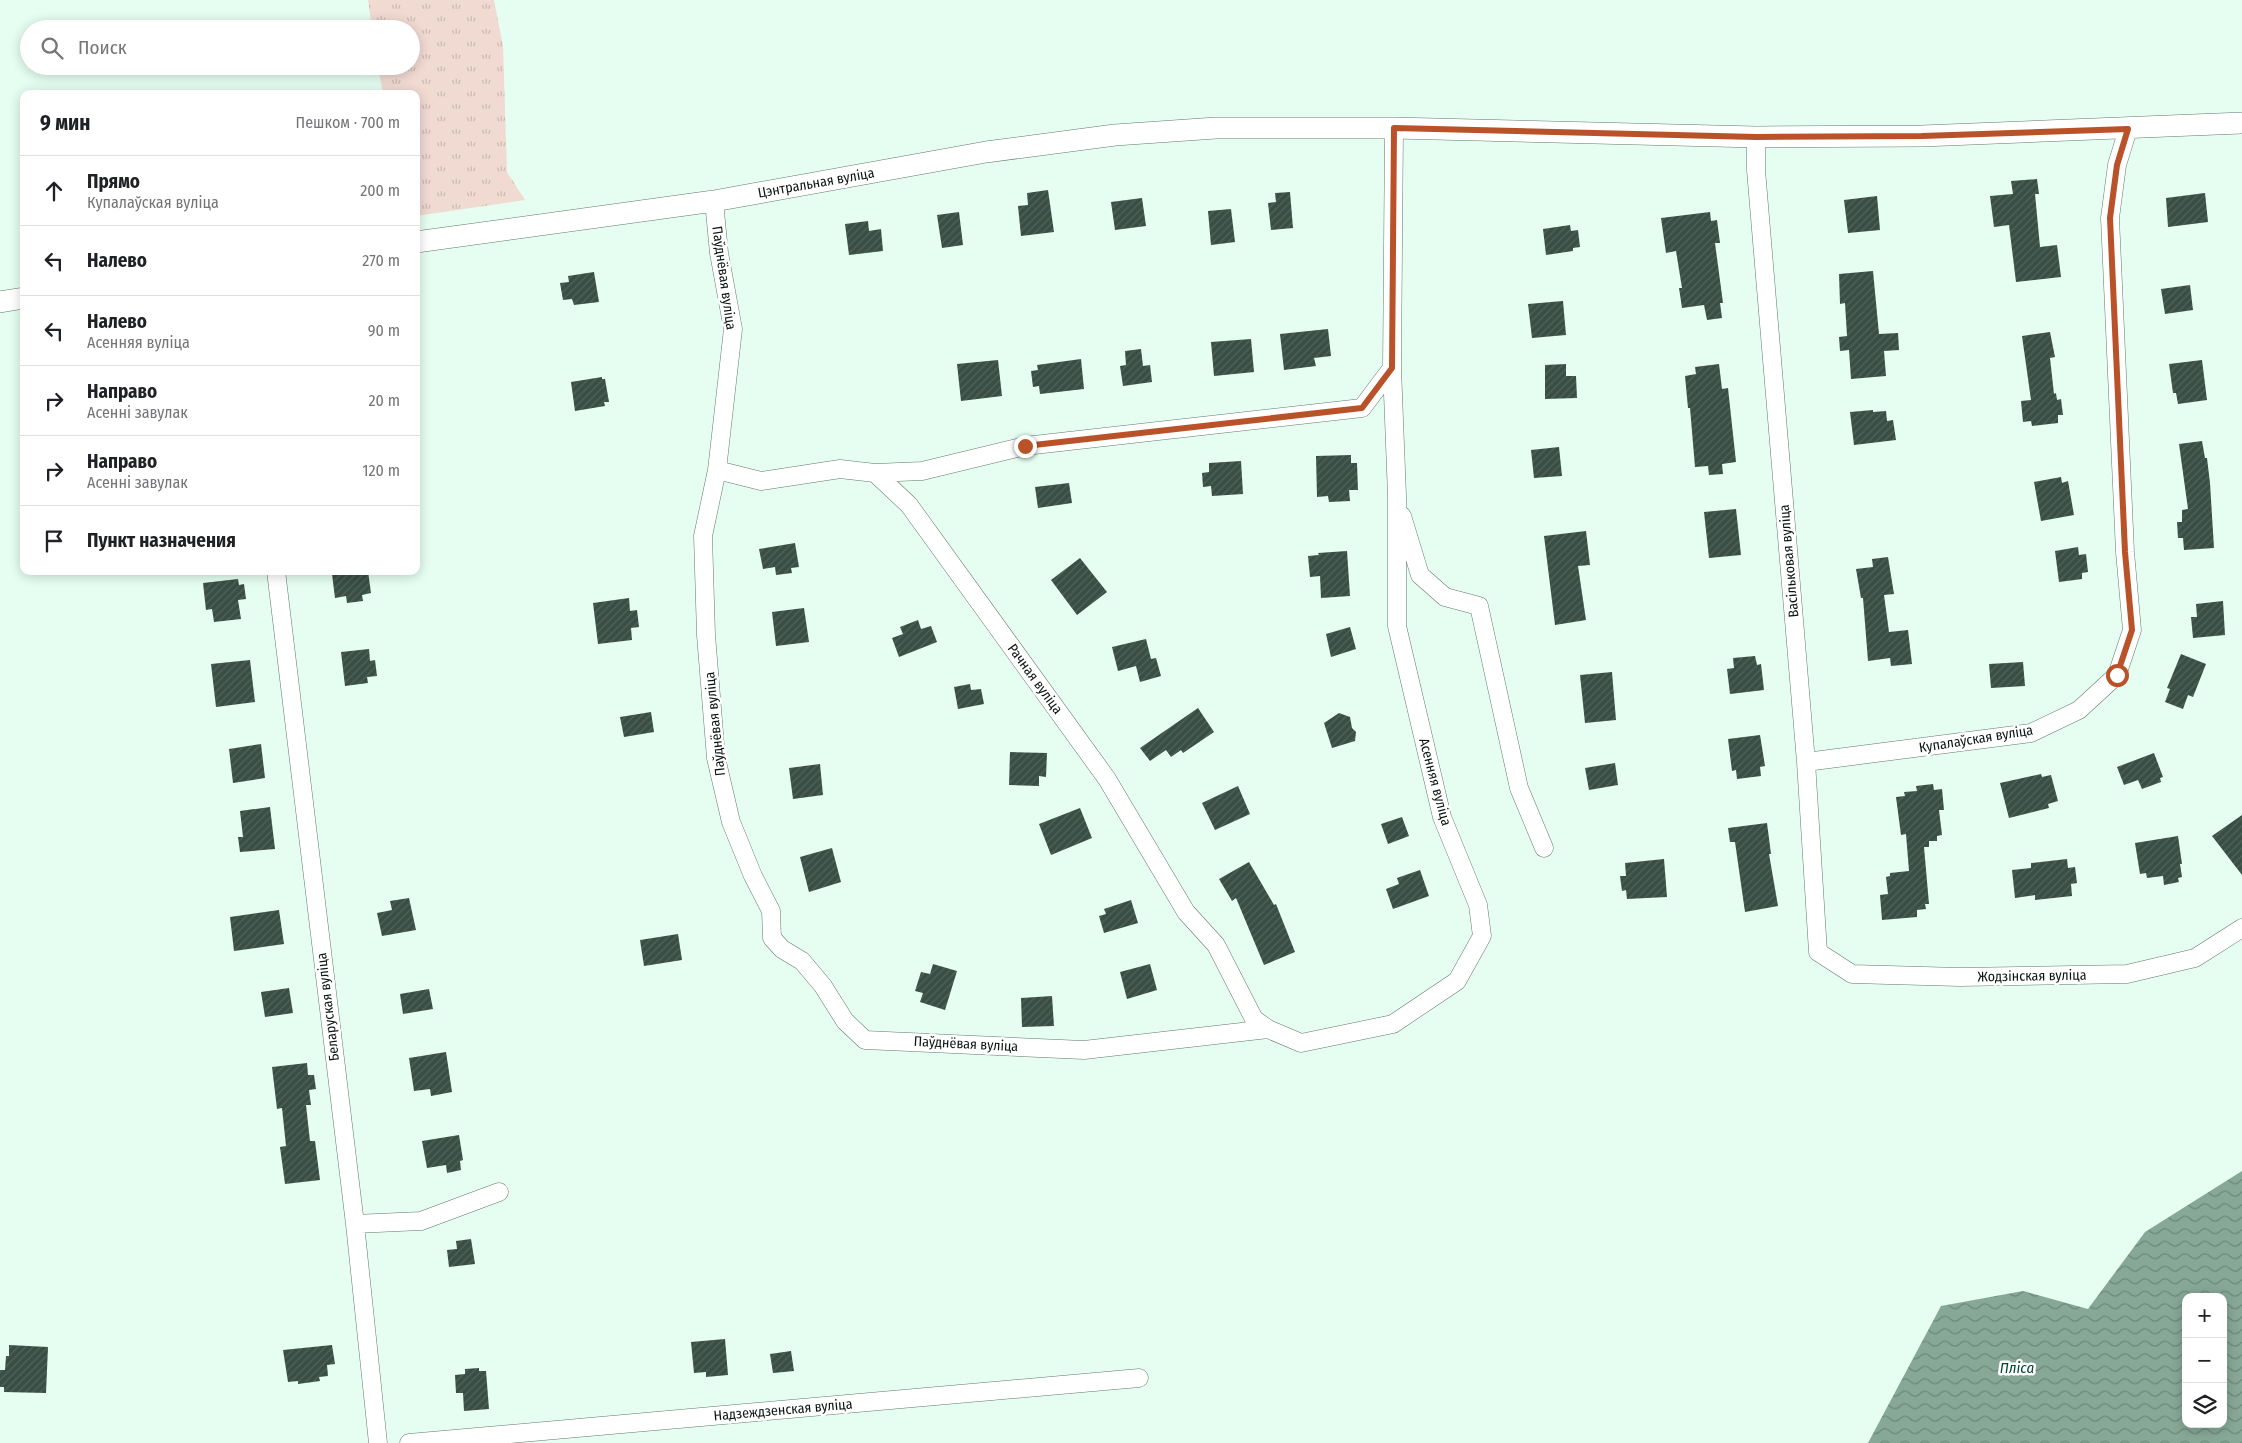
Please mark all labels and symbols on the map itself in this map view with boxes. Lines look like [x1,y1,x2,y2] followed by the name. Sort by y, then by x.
[756,164,876,202] street label: Цэнтральная вуліца
[708,225,740,331] street label: Паўднёвая вуліца
[1014,435,1037,458] route end
[1776,504,1802,618] street label: Васільковая вуліца
[1004,640,1066,718] street label: Рачная вуліца
[2106,664,2129,687] route start
[701,671,729,777] street label: Паўднёвая вуліца
[1918,722,2034,756] street label: Купалаўская вуліца
[1415,736,1455,828] street label: Асенняя вуліца
[313,952,343,1062] street label: Беларуская вуліца
[1977,967,2087,985] street label: Жодзінская вуліца
[913,1033,1019,1055] street label: Паўднёвая вуліца
[2000,1359,2034,1377] water label: Пліса
[713,1395,853,1425] street label: Надзеждзенская вуліца

